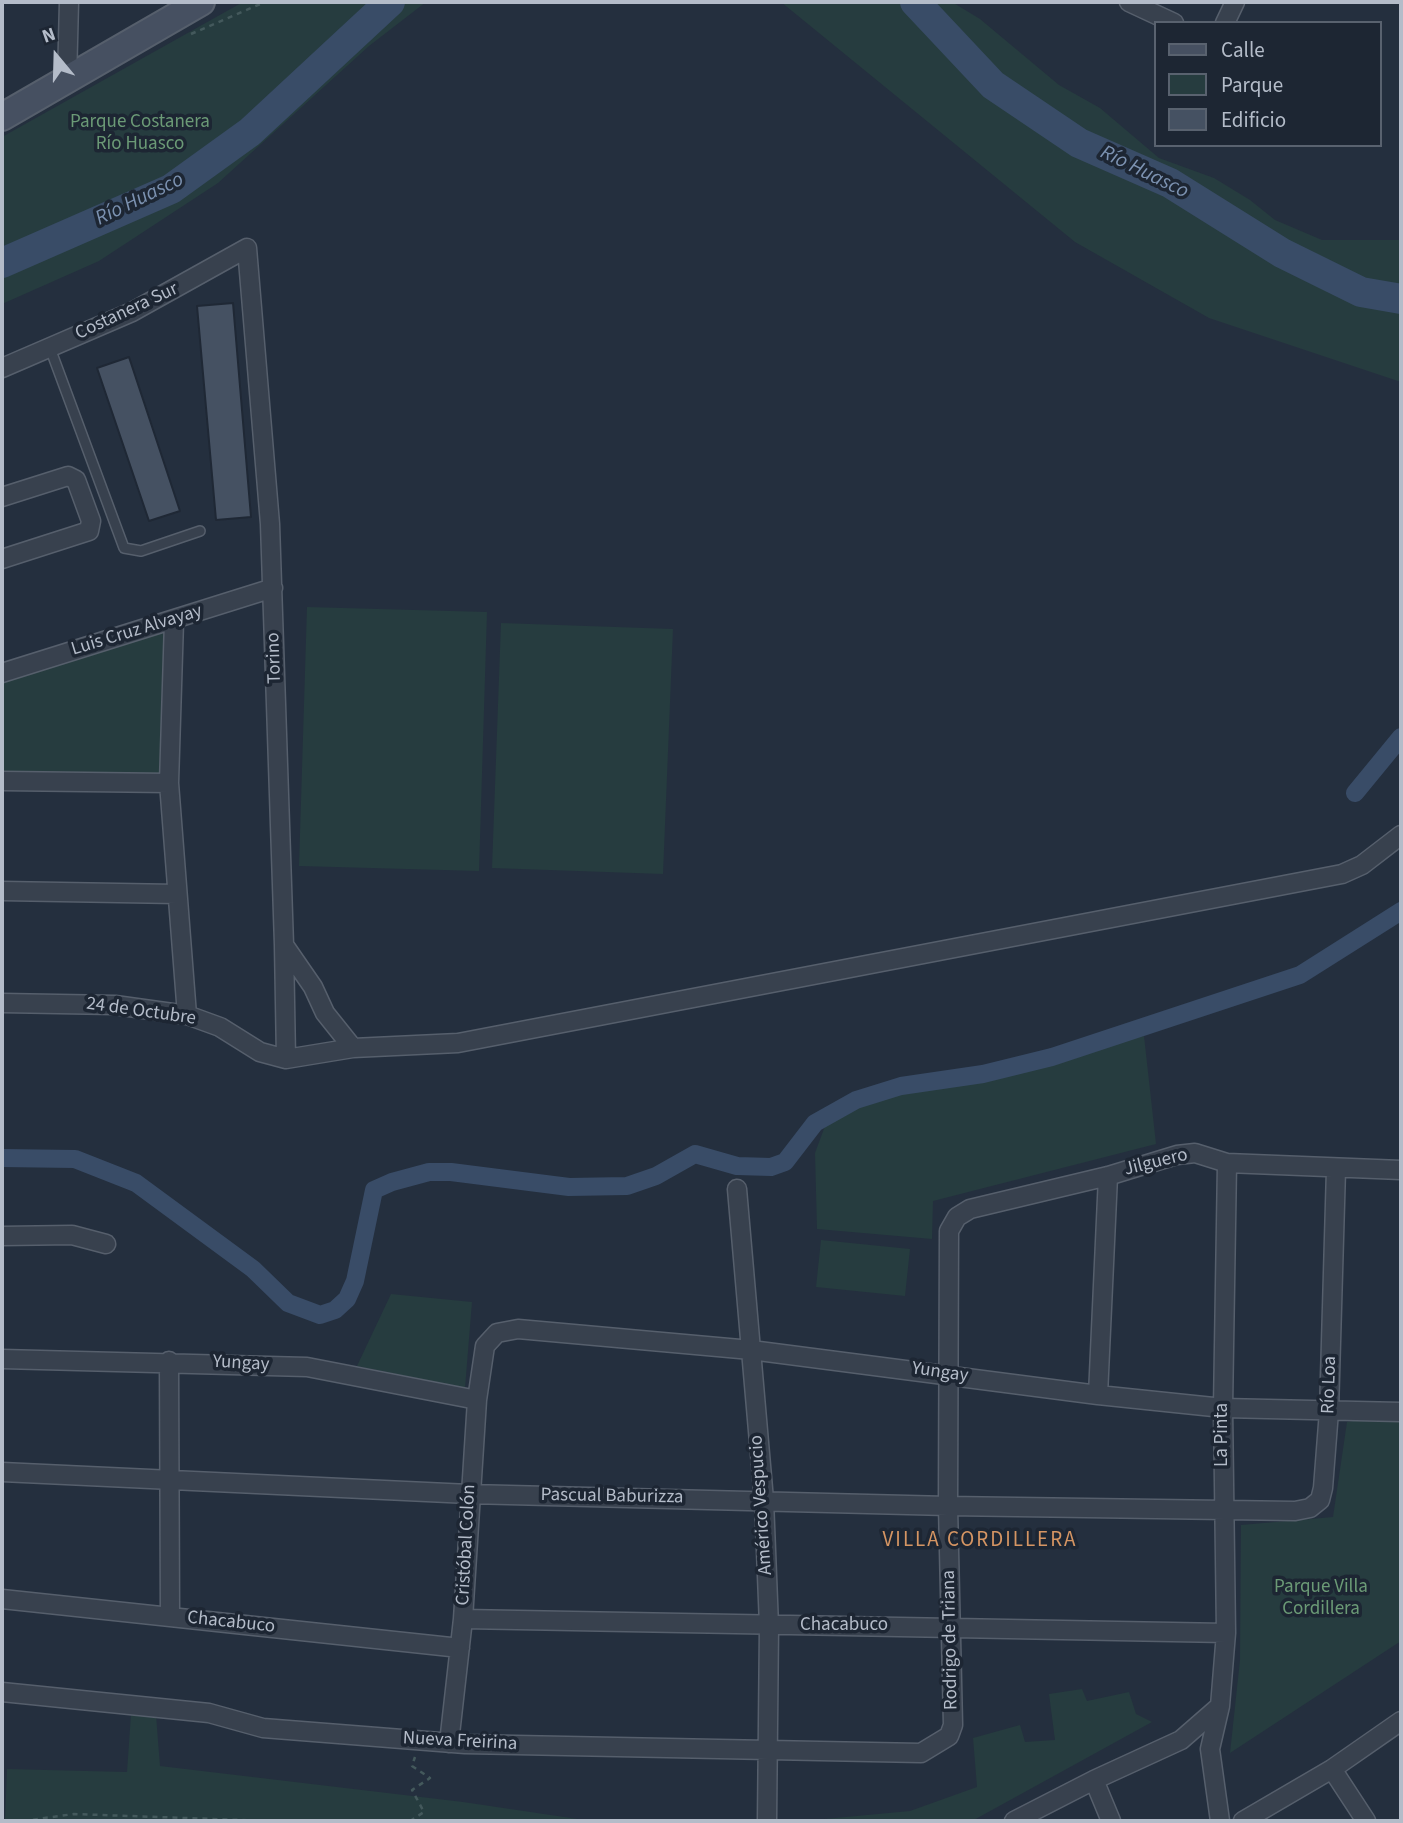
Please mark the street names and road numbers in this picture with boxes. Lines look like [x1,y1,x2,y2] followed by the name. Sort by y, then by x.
[72,278,182,346] street label: Costanera Sur
[69,600,205,662] street label: Luis Cruz Alvayay
[263,632,287,684] street label: Torino
[85,993,197,1031] street label: 24 de Octubre
[1122,1144,1190,1182] street label: Jilguero
[212,1351,270,1377] street label: Yungay
[1318,1356,1342,1414] street label: Río Loa
[910,1358,970,1388] street label: Yungay
[1212,1403,1234,1467] street label: La Pinta
[746,1434,778,1576] street label: Américo Vespucio
[452,1484,482,1606] street label: Cristóbal Colón
[540,1484,684,1510] street label: Pascual Baburizza
[938,1570,964,1710] street label: Rodrigo de Triana
[186,1607,276,1639] street label: Chacabuco
[800,1615,888,1637] street label: Chacabuco
[402,1728,518,1756] street label: Nueva Freirina

